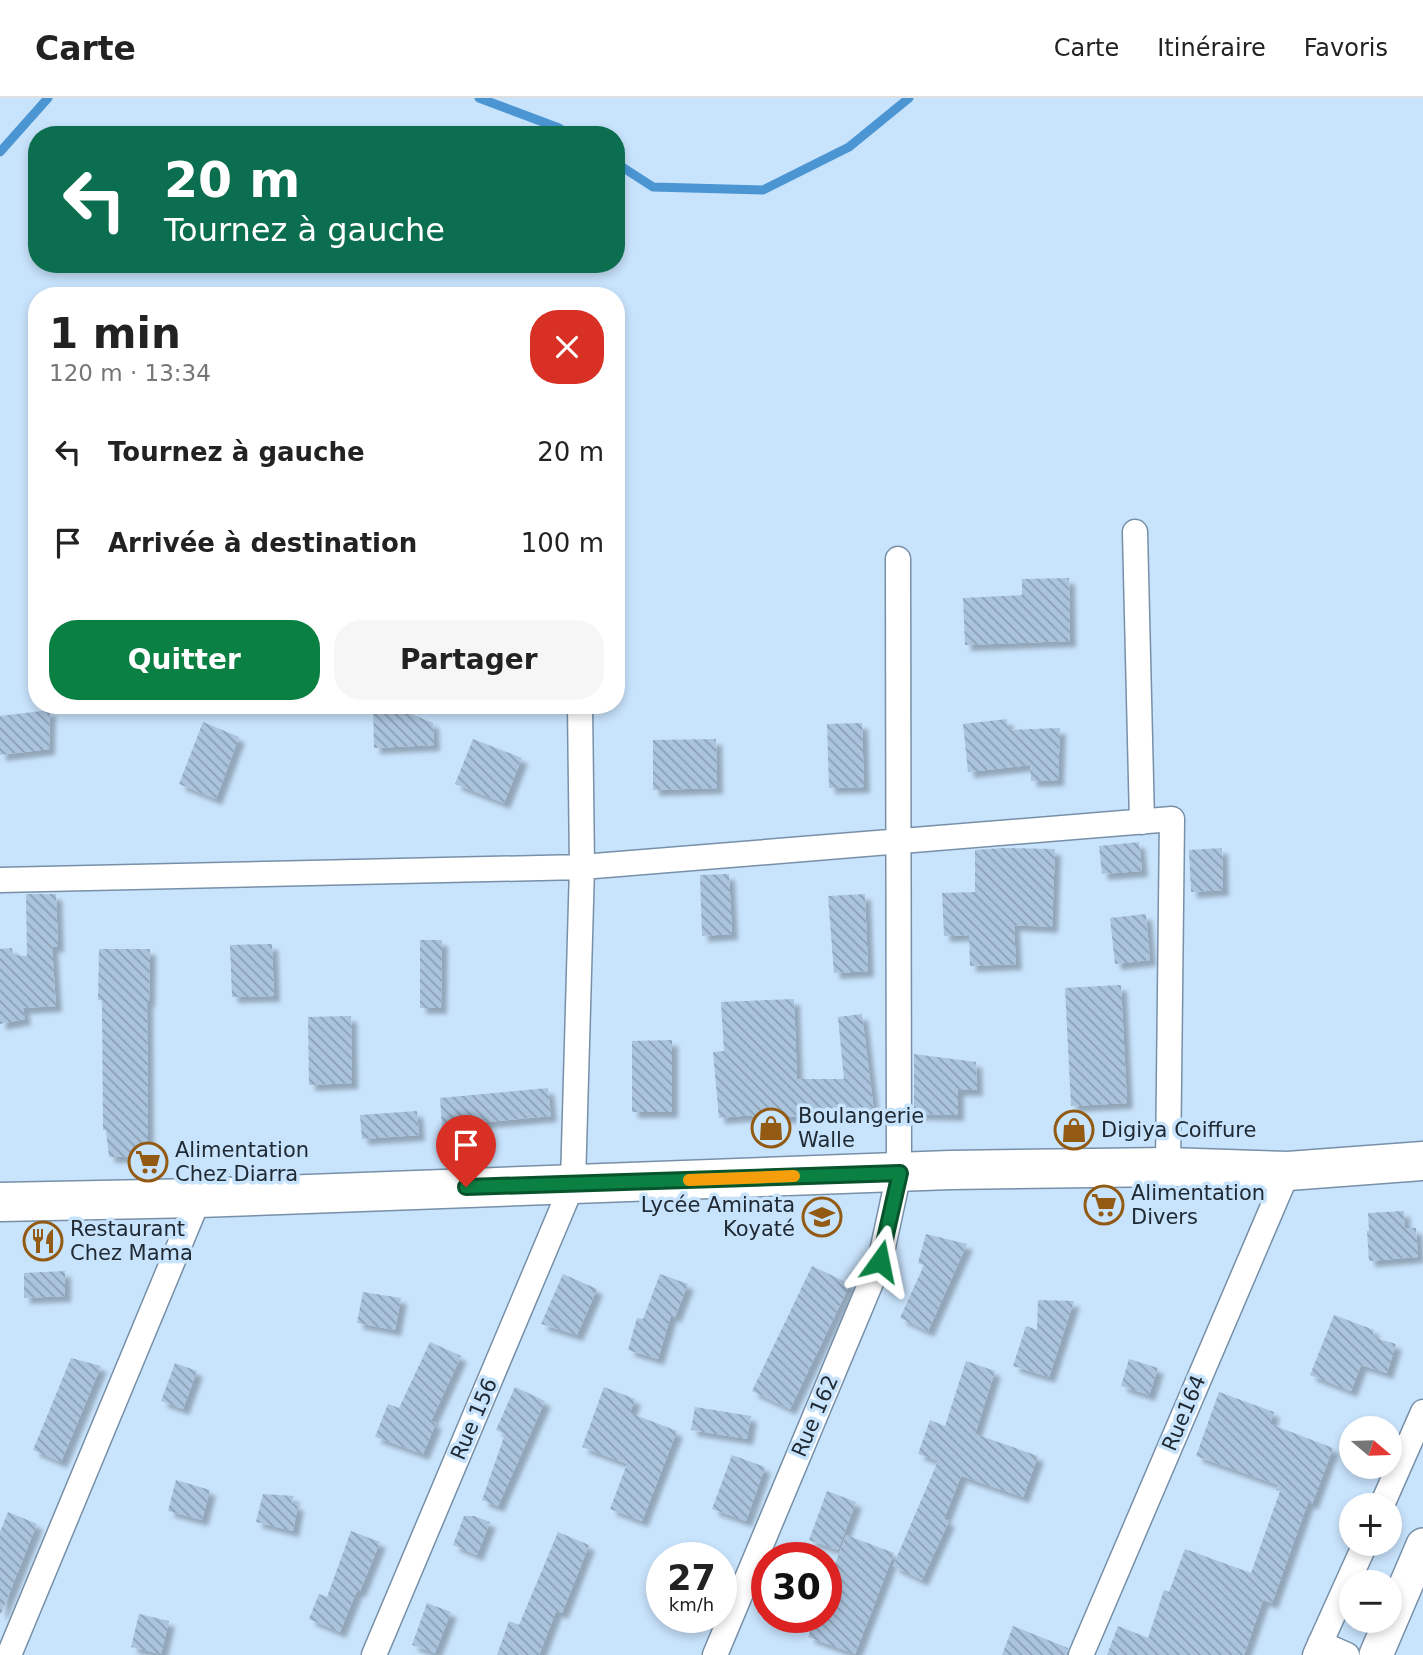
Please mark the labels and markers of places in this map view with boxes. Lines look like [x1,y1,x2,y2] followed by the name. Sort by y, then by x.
[798,1104,924,1152] place label: Boulangerie Walle
[750,1107,792,1149] shop icon: Boulangerie Walle
[1053,1109,1095,1151] shop icon: Digiya Coiffure
[436,1115,496,1187] pin
[1101,1118,1256,1142] place label: Digiya Coiffure
[175,1138,309,1186] place label: Alimentation Chez Diarra
[127,1141,169,1183] supermarket icon: Alimentation Chez Diarra
[1131,1181,1265,1229] place label: Alimentation Divers
[1083,1184,1125,1226] supermarket icon: Alimentation Divers
[641,1193,795,1241] place label: Lycée Aminata Koyaté
[801,1196,843,1238] school or university icon: Lycée Aminata Koyaté
[70,1217,193,1265] place label: Restaurant Chez Mama
[22,1220,64,1262] restaurant icon: Restaurant Chez Mama

